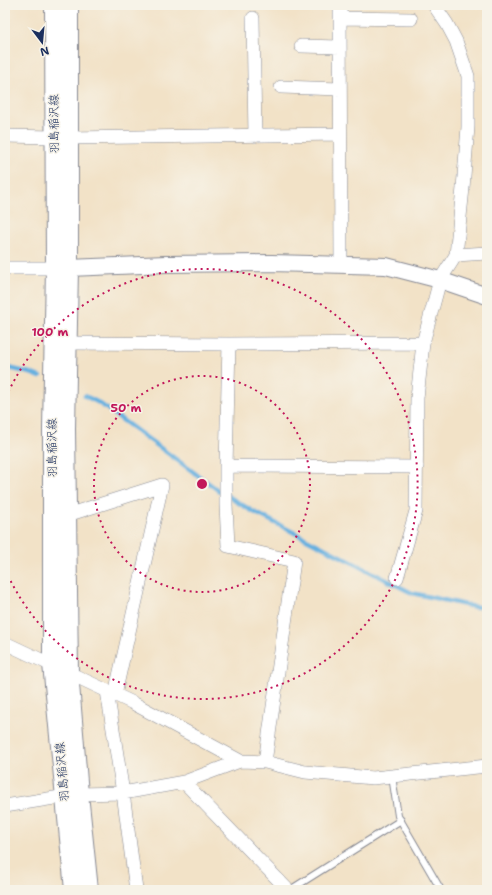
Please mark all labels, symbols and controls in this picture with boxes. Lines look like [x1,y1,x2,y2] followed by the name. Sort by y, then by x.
[22,22,62,62] north arrow
[38,43,51,60] text: N
[46,94,62,154] street label: 羽島稲沢線
[32,324,69,340] text: 100 m
[111,400,142,416] text: 50 m
[44,418,60,478] street label: 羽島稲沢線
[195,477,209,491] centre of rings
[51,741,73,803] street label: 羽島稲沢線

